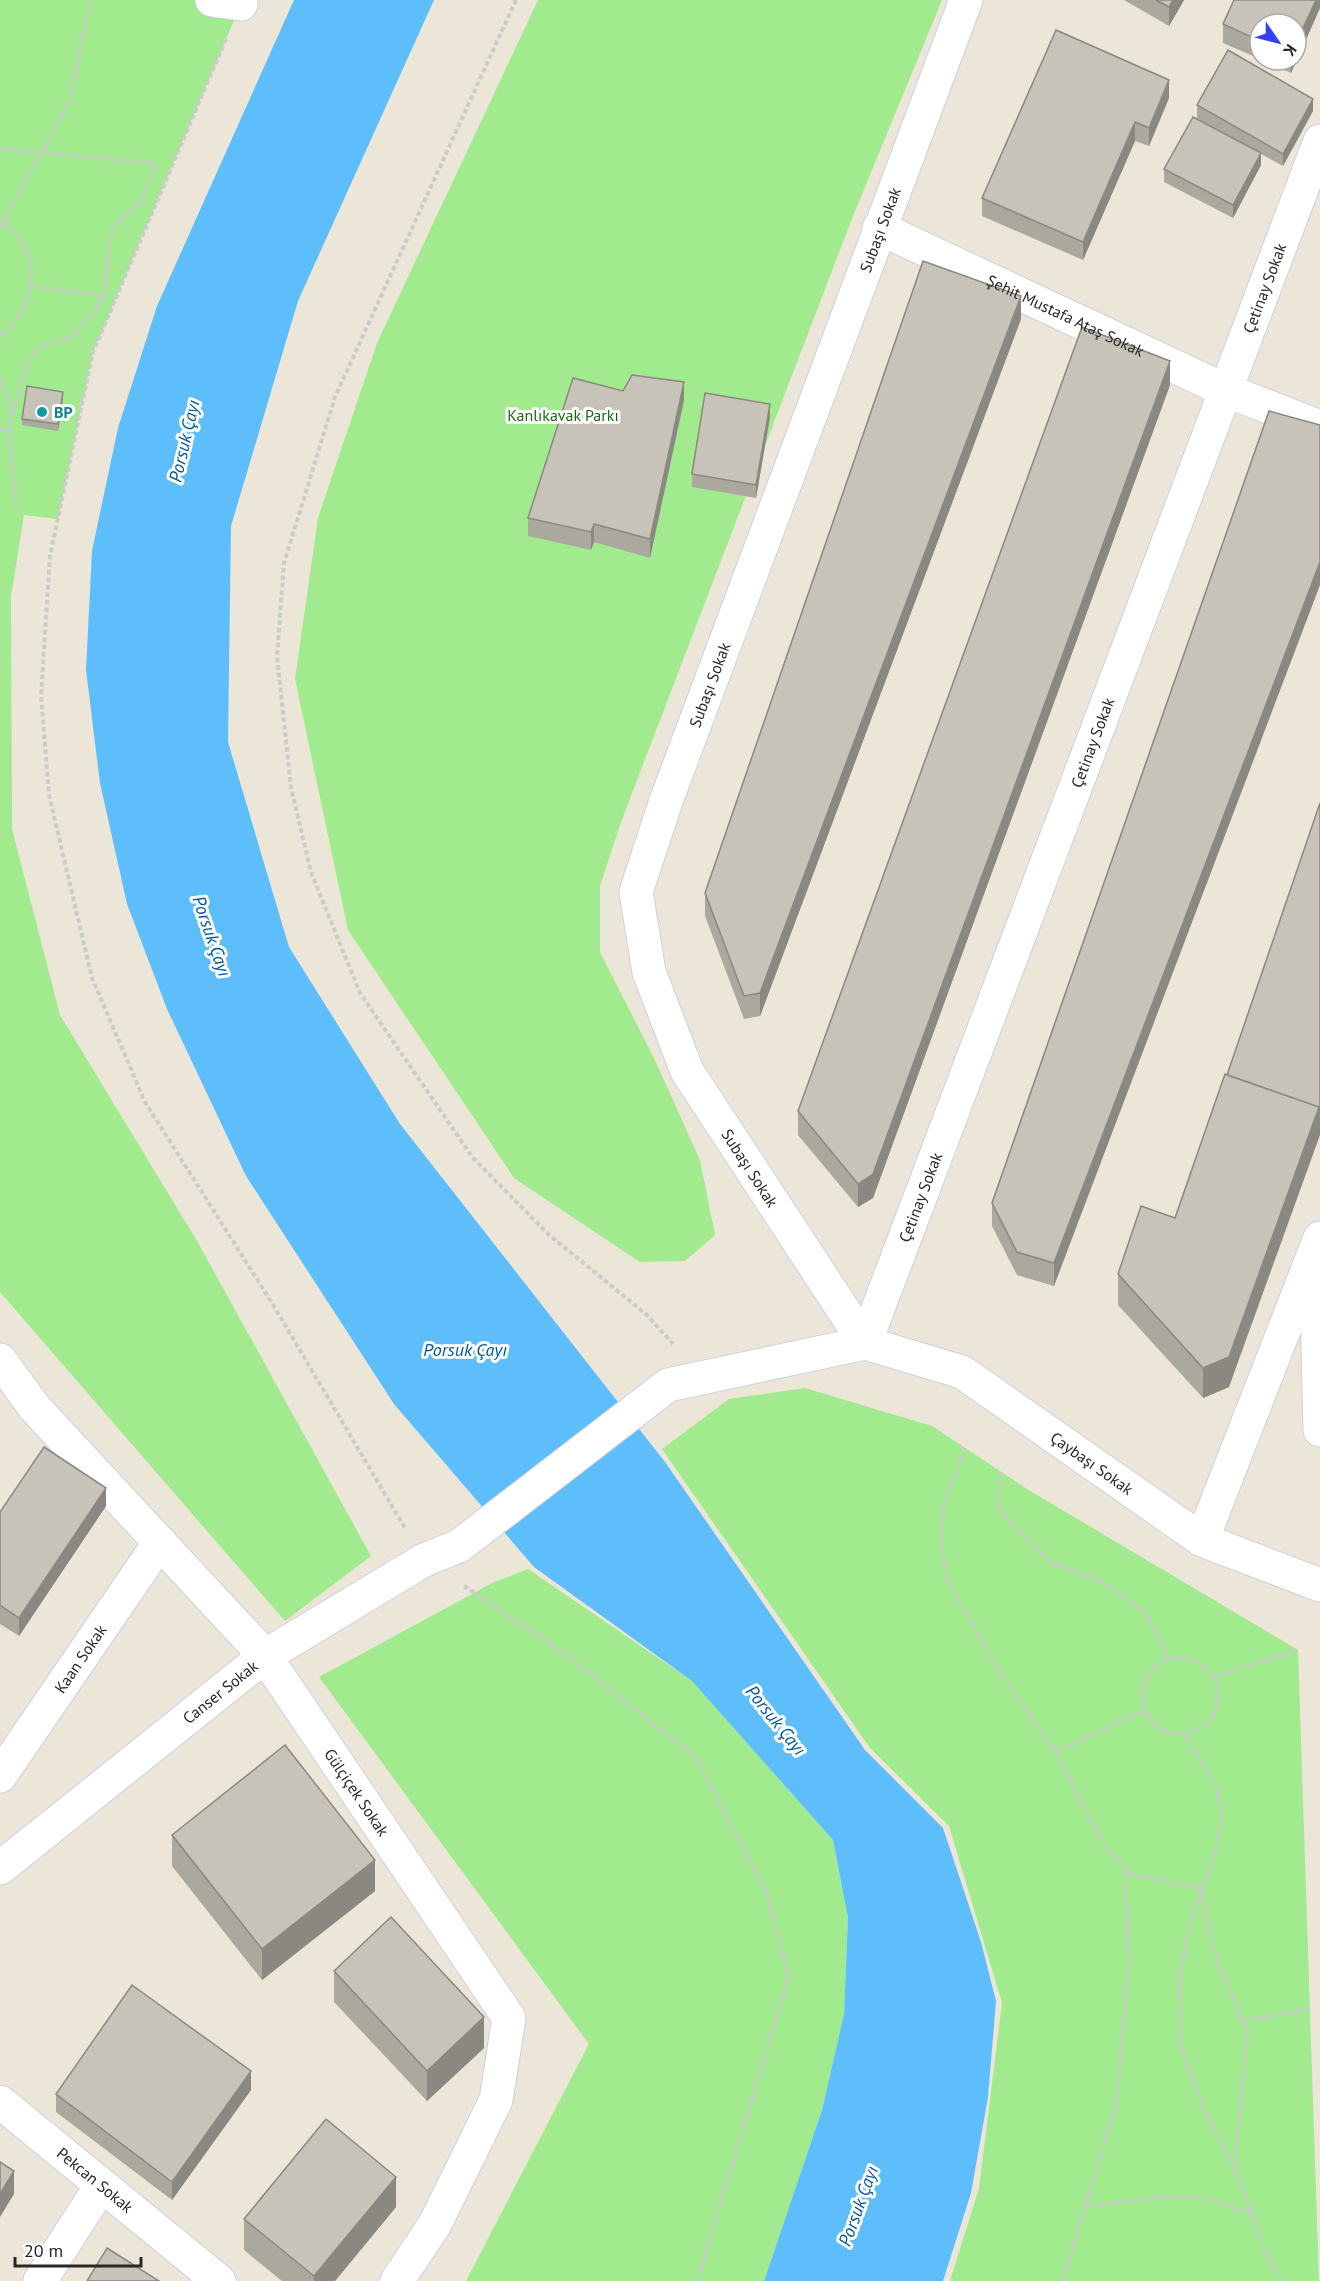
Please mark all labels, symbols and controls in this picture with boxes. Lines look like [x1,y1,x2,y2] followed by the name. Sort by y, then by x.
[1248,12,1308,72] north arrow
[1279,41,1301,60] text: K
[855,184,905,275] street label: Subaşı Sokak
[1238,240,1291,336] street label: Çetinay Sokak
[984,270,1148,361] street label: Şehit Mustafa Ataş Sokak
[163,397,205,484] water label: Porsuk Çayı
[54,402,73,422] place label: BP
[35,405,49,419] marker: BP
[507,405,619,425] park label: Kanlıkavak Parkı
[684,639,735,730] street label: Subaşı Sokak
[1066,694,1119,790] street label: Çetinay Sokak
[188,893,237,980] water label: Porsuk Çayı
[717,1125,783,1211] street label: Subaşı Sokak
[894,1149,946,1245] street label: Çetinay Sokak
[423,1338,507,1361] water label: Porsuk Çayı
[1047,1427,1138,1499] street label: Çaybaşı Sokak
[50,1620,111,1697] street label: Kaan Sokak
[179,1656,262,1728] street label: Canser Sokak
[741,1680,811,1760] water label: Porsuk Çayı
[320,1745,394,1840] street label: Gülçiçek Sokak
[53,2143,138,2217] street label: Pekcan Sokak
[833,2162,883,2249] water label: Porsuk Çayı
[15,2230,141,2268] scale bar
[24,2239,63,2262] text: 20 m

